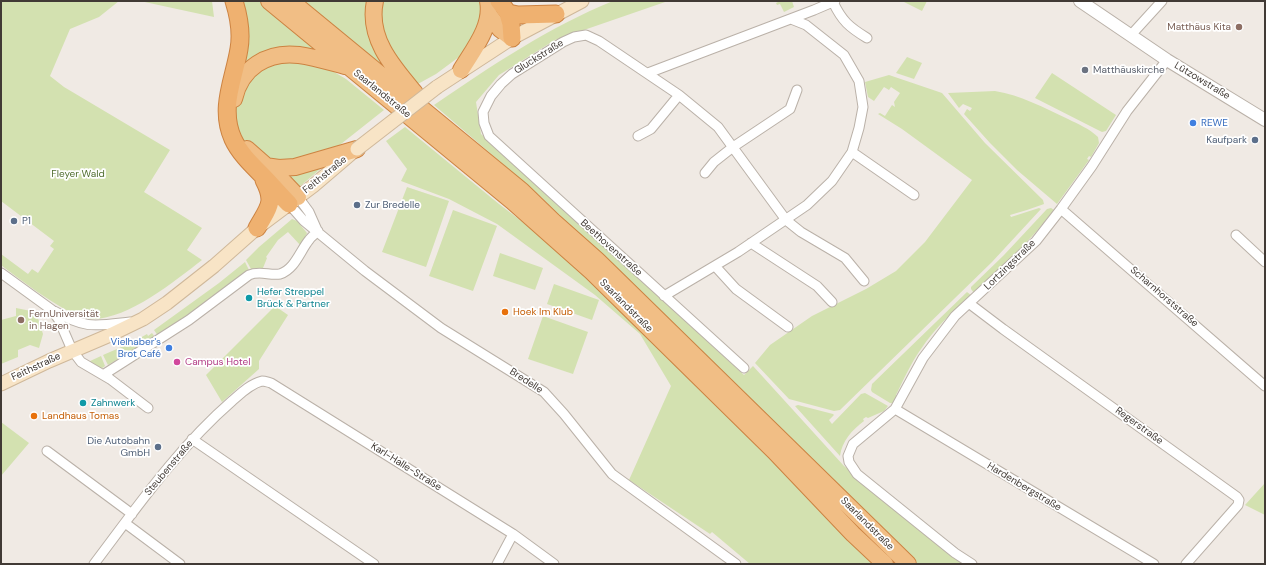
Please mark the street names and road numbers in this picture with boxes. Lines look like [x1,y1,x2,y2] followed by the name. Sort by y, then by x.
[512,37,566,77] street label: Gluckstraße
[1172,60,1232,102] street label: Lützowstraße
[351,67,413,121] street label: Saarlandstraße
[301,154,349,196] street label: Feithstraße
[578,217,644,279] street label: Beethovenstraße
[982,237,1038,293] street label: Lortzingstraße
[1128,264,1200,330] street label: Scharnhorststraße
[597,277,655,335] street label: Saarlandstraße
[9,350,63,384] street label: Feithstraße
[507,366,545,396] street label: Bredelle
[1113,405,1165,447] street label: Regerstraße
[142,438,196,498] street label: Steubenstraße
[368,440,444,494] street label: Karl-Halle-Straße
[985,460,1063,514] street label: Hardenbergstraße
[838,495,896,553] street label: Saarlandstraße

